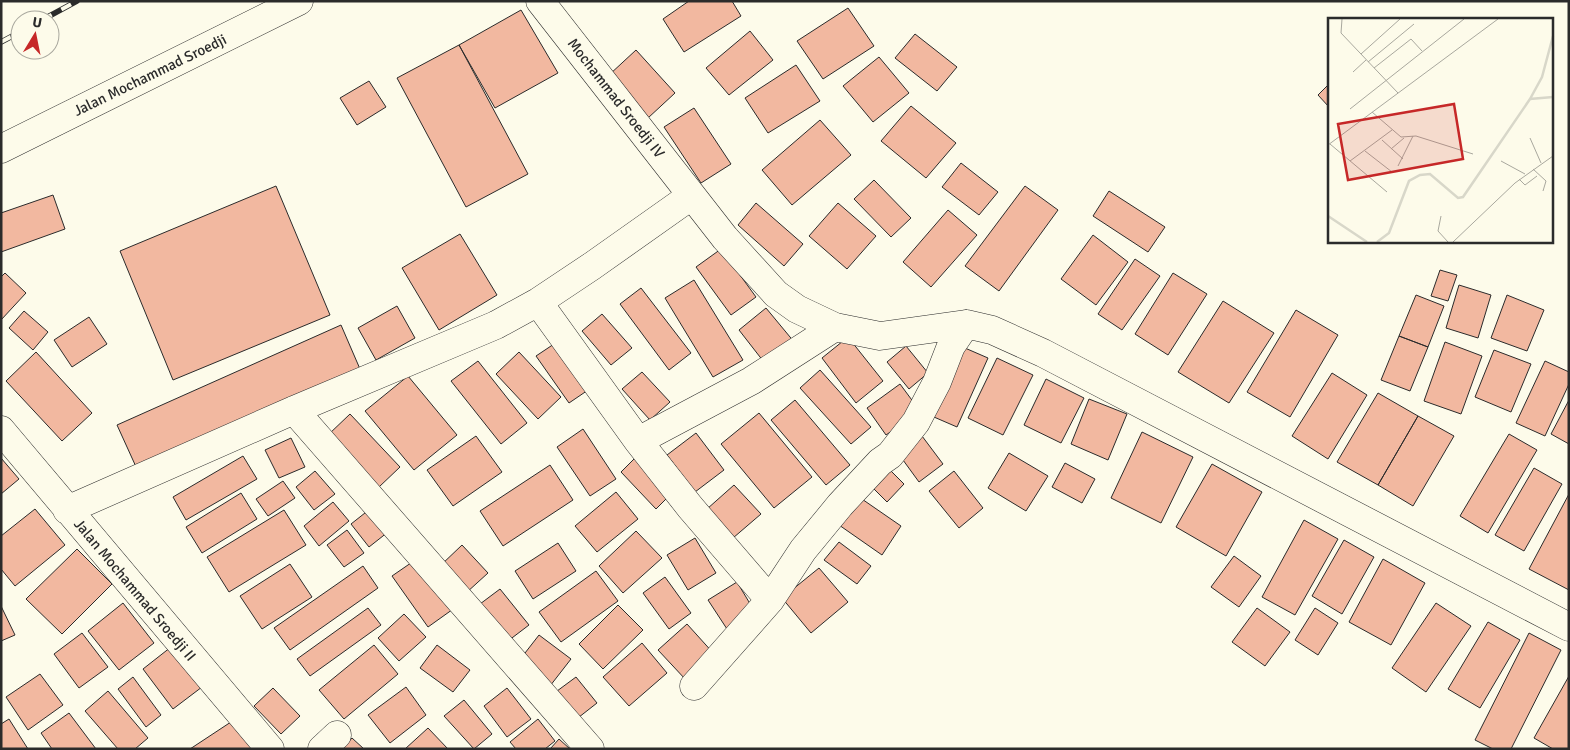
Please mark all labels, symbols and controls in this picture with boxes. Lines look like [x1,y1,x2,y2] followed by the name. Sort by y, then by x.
[10,10,60,60] north arrow
[31,13,43,32] text: U
[1328,18,1552,242] inset map
[71,30,229,120] street label: Jalan Mochammad Sroedji
[564,35,669,162] street label: Mochammad Sroedji IV
[70,515,200,665] street label: Jalan Mochammad Sroedji II

